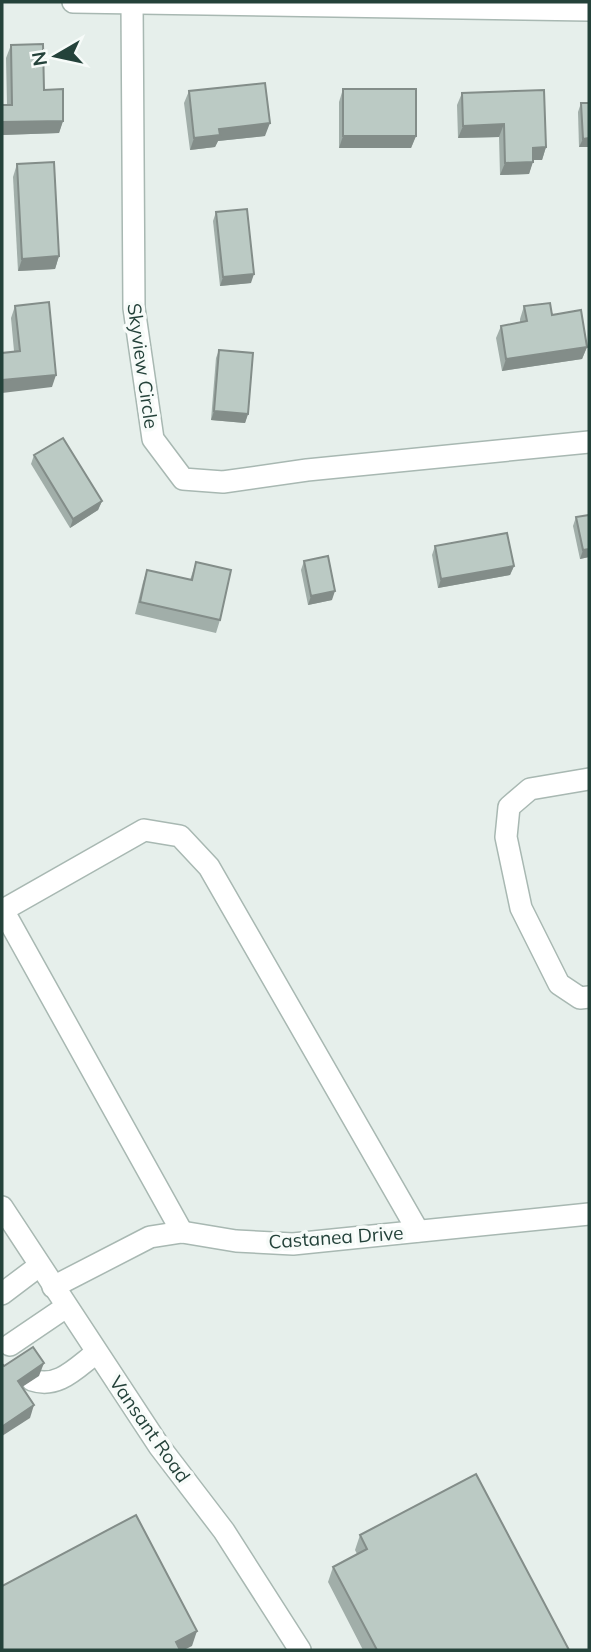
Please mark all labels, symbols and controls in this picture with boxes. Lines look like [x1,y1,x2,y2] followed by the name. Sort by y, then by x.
[21,21,91,91] north arrow
[26,50,52,68] text: N
[122,302,164,430] street label: Skyview Circle
[268,1220,404,1254] street label: Castanea Drive
[104,1371,196,1487] street label: Vansant Road

